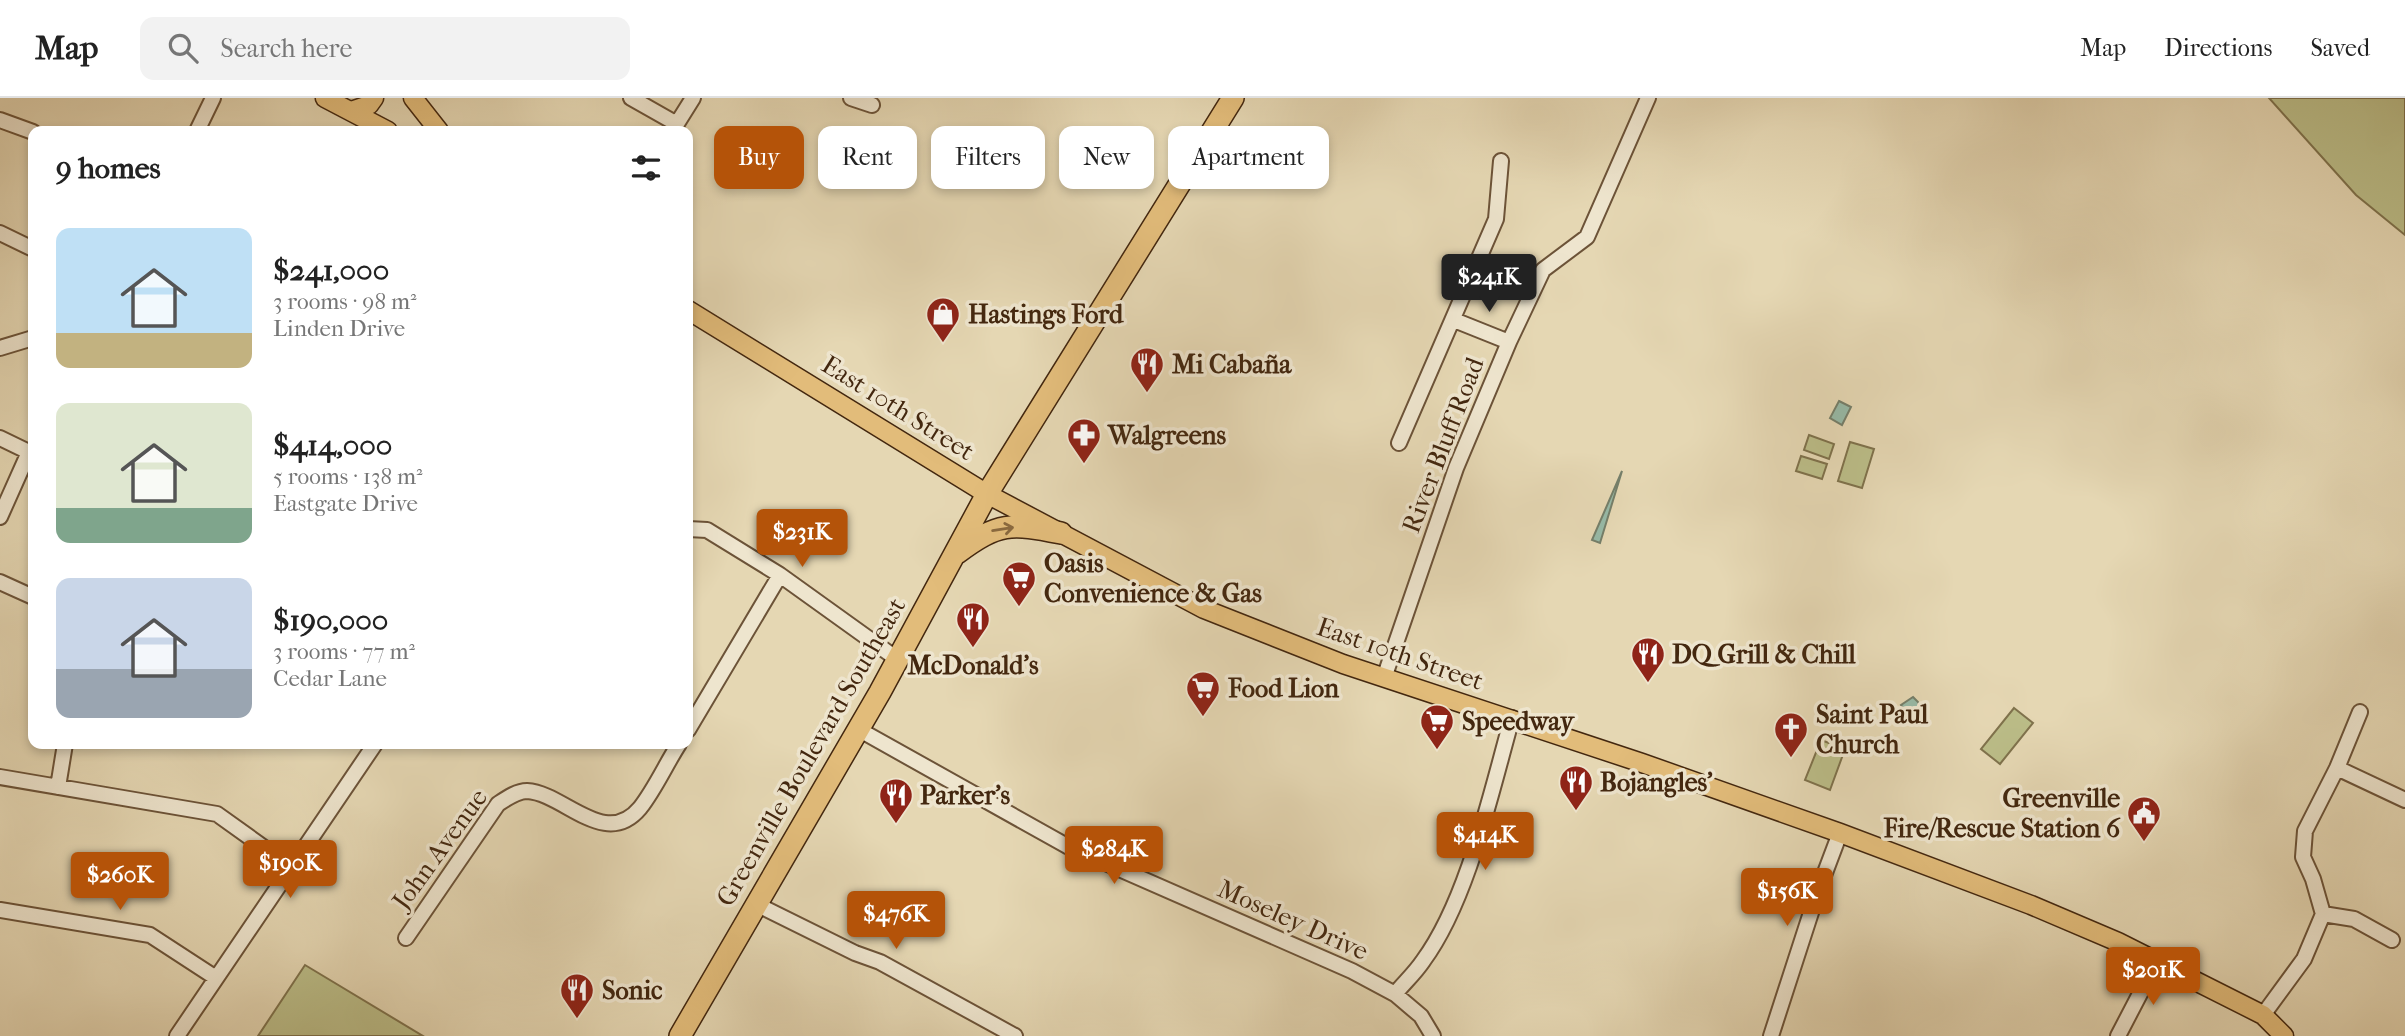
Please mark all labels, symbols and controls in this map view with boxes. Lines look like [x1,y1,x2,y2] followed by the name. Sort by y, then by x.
[140,17,630,80] search box
[35,29,98,68] text: Map
[164,29,202,67] icon: search
[220,33,352,64] text: Search here
[2080,34,2126,62] text: Map
[2164,34,2272,62] text: Directions
[2310,34,2370,62] text: Saved
[714,126,804,189] chip: Buy
[818,126,917,189] chip: Rent
[931,126,1045,189] chip: Filters
[1059,126,1154,189] chip: New
[1168,126,1329,189] chip: Apartment
[627,149,665,187] icon: filters
[56,151,161,186] text: 9 homes
[273,253,389,288] text: $241,000
[1440,254,1538,314] pin: $241K
[112,256,196,340] icon: home
[1458,263,1521,290] text: $241K
[273,288,417,315] text: 3 rooms · 98 m²
[924,295,962,344] shop icon: Hastings Ford
[968,299,1124,330] place label: Hastings Ford
[273,315,405,342] text: Linden Drive
[1128,345,1166,394] restaurant icon: Mi Cabaña
[816,349,981,468] street label: East 10th Street
[1172,349,1292,380] place label: Mi Cabaña
[1395,352,1491,537] street label: River Bluff Road
[1065,416,1103,465] pharmacy icon: Walgreens
[1107,420,1227,451] place label: Walgreens
[273,428,392,463] text: $414,000
[112,431,196,515] icon: home
[273,463,423,490] text: 5 rooms · 138 m²
[273,490,418,517] text: Eastgate Drive
[753,510,851,569] pin: $231K
[773,518,831,545] text: $231K
[991,522,1014,535] one-way arrow
[1044,548,1262,609] place label: Oasis Convenience & Gas
[1000,559,1038,608] supermarket icon: Oasis Convenience & Gas
[710,592,913,912] street label: Greenville Boulevard Southeast
[954,600,992,649] restaurant icon: McDonald's
[273,603,388,638] text: $190,000
[112,606,196,690] icon: home
[1313,611,1488,697] street label: East 10th Street
[1629,635,1667,684] restaurant icon: DQ Grill & Chill
[273,638,415,665] text: 3 rooms · 77 m²
[1672,639,1857,670] place label: DQ Grill & Chill
[908,650,1039,681] place label: McDonald's
[273,665,387,692] text: Cedar Lane
[1184,669,1222,718] supermarket icon: Food Lion
[1227,673,1340,704] place label: Food Lion
[1816,699,1929,760] place label: Saint Paul Church
[1418,702,1456,751] supermarket icon: Speedway
[1462,706,1576,737] place label: Speedway
[1772,710,1810,759] church icon: Saint Paul Church
[1557,763,1595,812] restaurant icon: Bojangles'
[1600,767,1713,798] place label: Bojangles'
[877,776,915,825] restaurant icon: Parker's
[920,780,1011,811] place label: Parker's
[385,783,494,917] street label: John Avenue
[1883,783,2121,844] place label: Greenville Fire/Rescue Station 6
[2125,794,2163,843] public building icon: Greenville Fire/Rescue Station 6
[1436,812,1534,872] pin: $414K
[1453,821,1517,848] text: $414K
[1065,826,1163,886] pin: $284K
[1081,835,1147,862] text: $284K
[241,840,339,900] pin: $190K
[259,849,321,876] text: $190K
[71,852,169,912] pin: $260K
[87,861,153,888] text: $260K
[1738,868,1836,928] pin: $156K
[1213,873,1373,967] street label: Moseley Drive
[1757,877,1817,904] text: $156K
[847,892,945,951] pin: $476K
[863,900,929,927] text: $476K
[2104,948,2202,1007] pin: $201K
[2122,956,2184,983] text: $201K
[558,971,596,1020] restaurant icon: Sonic
[602,975,663,1006] place label: Sonic

